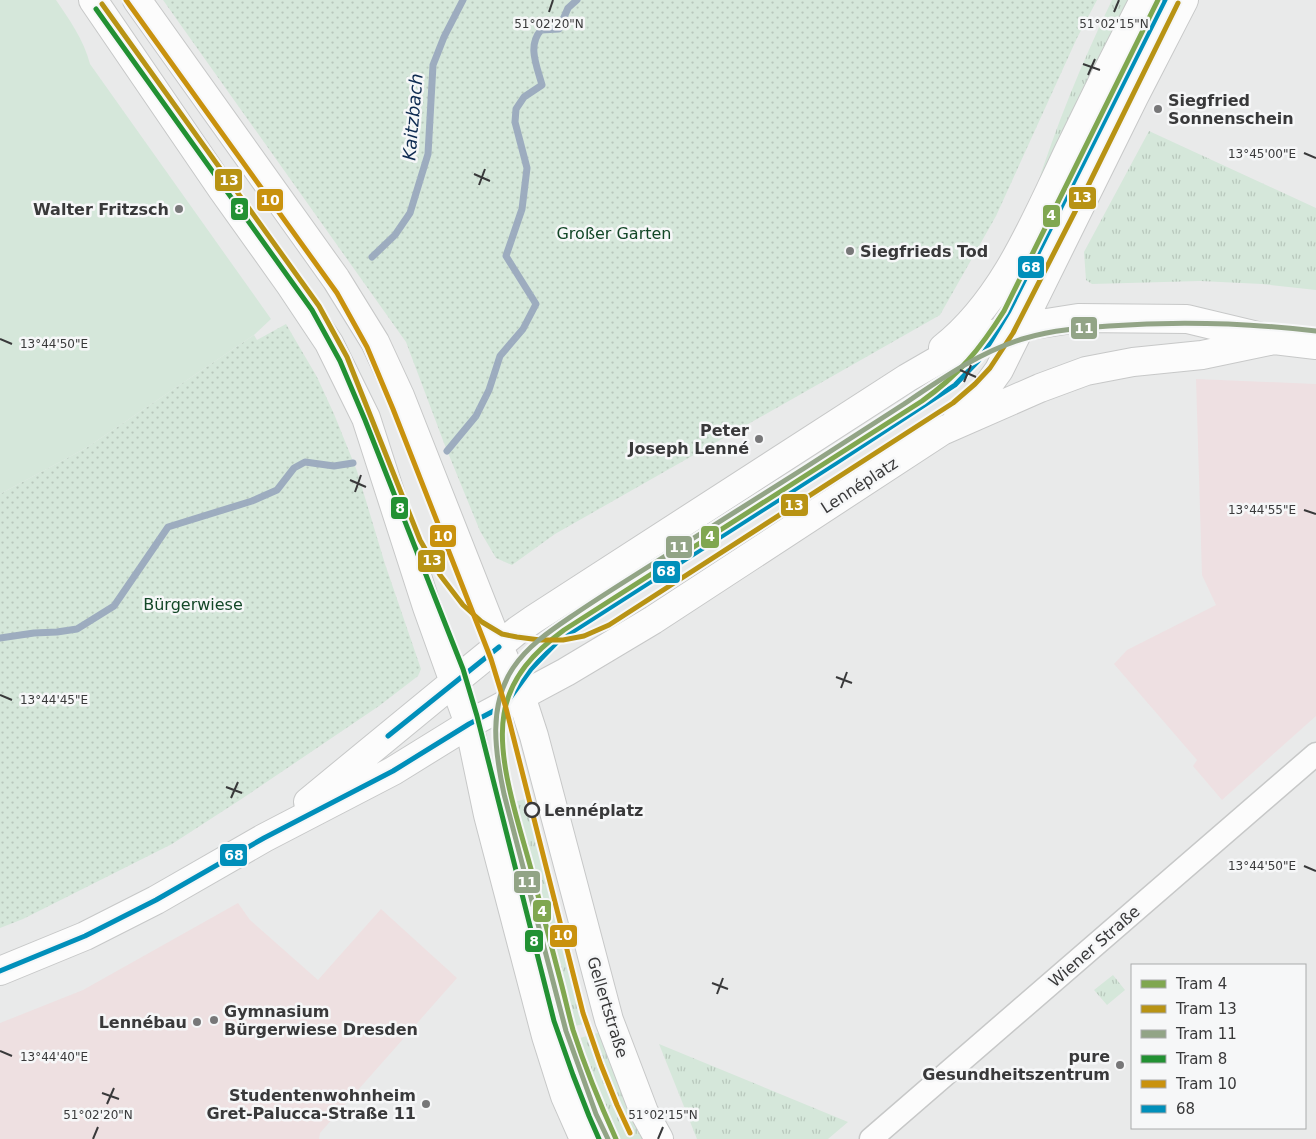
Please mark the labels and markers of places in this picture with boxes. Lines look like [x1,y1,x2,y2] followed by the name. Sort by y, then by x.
[1168,91,1294,128] place label: Siegfried Sonnenschein
[1152,103,1164,115] marker: Siegfried Sonnenschein
[33,200,169,219] place label: Walter Fritzsch
[173,203,185,215] marker: Walter Fritzsch
[860,242,988,261] place label: Siegfrieds Tod
[844,245,856,257] marker: Siegfrieds Tod
[628,421,749,458] place label: Peter Joseph Lenné
[753,433,765,445] marker: Peter Joseph Lenné
[544,801,643,820] place label: Lennéplatz
[524,802,540,818] marker: Lennéplatz
[224,1002,418,1039] place label: Gymnasium Bürgerwiese Dresden
[99,1013,187,1032] place label: Lennébau
[208,1014,220,1026] marker: Gymnasium Bürgerwiese Dresden
[191,1016,203,1028] marker: Lennébau
[922,1047,1110,1084] place label: pure Gesundheitszentrum
[1114,1059,1126,1071] marker: pure Gesundheitszentrum
[206,1086,416,1123] place label: Studentenwohnheim Gret-Palucca-Straße 11
[420,1098,432,1110] marker: Studentenwohnheim Gret-Palucca-Straße 11

